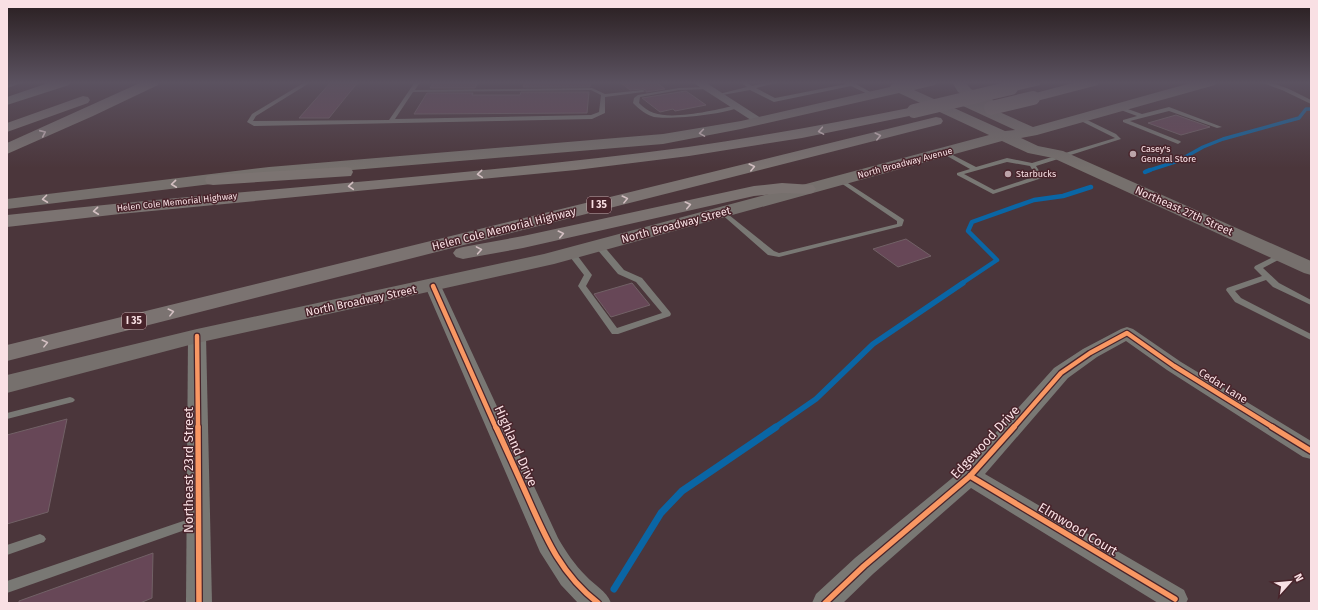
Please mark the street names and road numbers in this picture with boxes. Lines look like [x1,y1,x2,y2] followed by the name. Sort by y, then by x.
[857,146,954,180] street label: North Broadway Avenue
[1133,184,1235,238] street label: Northeast 27th Street
[116,191,238,213] street label: Helen Cole Memorial Highway
[587,197,611,213] road number: I 35
[620,204,732,246] street label: North Broadway Street
[431,205,578,253] street label: Helen Cole Memorial Highway
[305,283,418,319] street label: North Broadway Street
[122,313,146,329] road number: I 35
[1196,366,1250,406] street label: Cedar Lane
[947,402,1023,482] street label: Edgewood Drive
[491,403,541,489] street label: Highland Drive
[181,407,196,533] street label: Northeast 23rd Street
[1036,500,1120,559] street label: Elmwood Court

